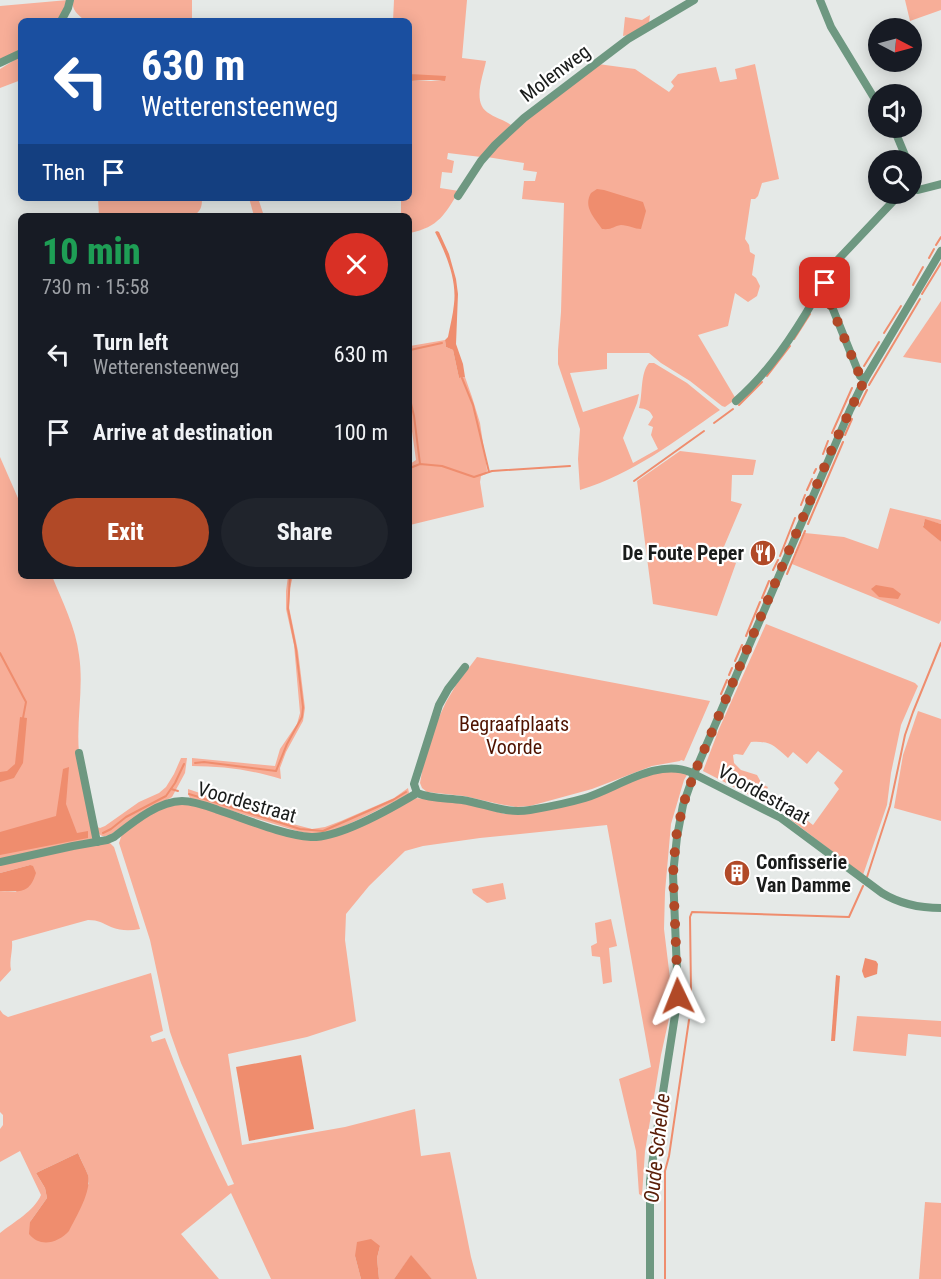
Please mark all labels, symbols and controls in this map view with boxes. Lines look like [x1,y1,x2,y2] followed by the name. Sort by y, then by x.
[868,18,922,72] north arrow
[868,18,922,204] map controls
[515,39,595,107] street label: Molenweg
[141,41,246,90] text: 630 m
[42,42,120,120] icon: left
[868,84,922,138] button: sound
[141,91,338,123] text: Wetterensteenweg
[868,150,922,204] button: search
[97,156,130,189] icon: arrive
[42,160,85,185] text: Then
[42,231,141,273] text: 10 min
[325,233,388,296] button: close
[799,257,850,308] pin
[808,266,841,299] icon: arrive
[42,275,149,299] text: 730 m · 15:58
[93,330,168,355] text: Turn left
[42,338,75,371] icon: left
[334,342,388,367] text: 630 m
[93,355,239,379] text: Wetterensteenweg
[42,416,75,449] icon: arrive
[93,420,273,445] text: Arrive at destination
[334,420,388,445] text: 100 m
[42,498,209,567] button: Exit
[221,498,388,567] button: Share
[748,538,778,568] restaurant icon: De Foute Peper
[622,541,744,565] place label: De Foute Peper
[459,712,569,759] park label: Begraafplaats Voorde
[714,759,814,829] street label: Voordestraat
[195,776,299,828] street label: Voordestraat
[756,850,851,897] place label: Confisserie Van Damme
[722,858,752,888] building icon: Confisserie Van Damme
[646,964,710,1028] position arrow
[639,1092,675,1204] water label: Oude Schelde

